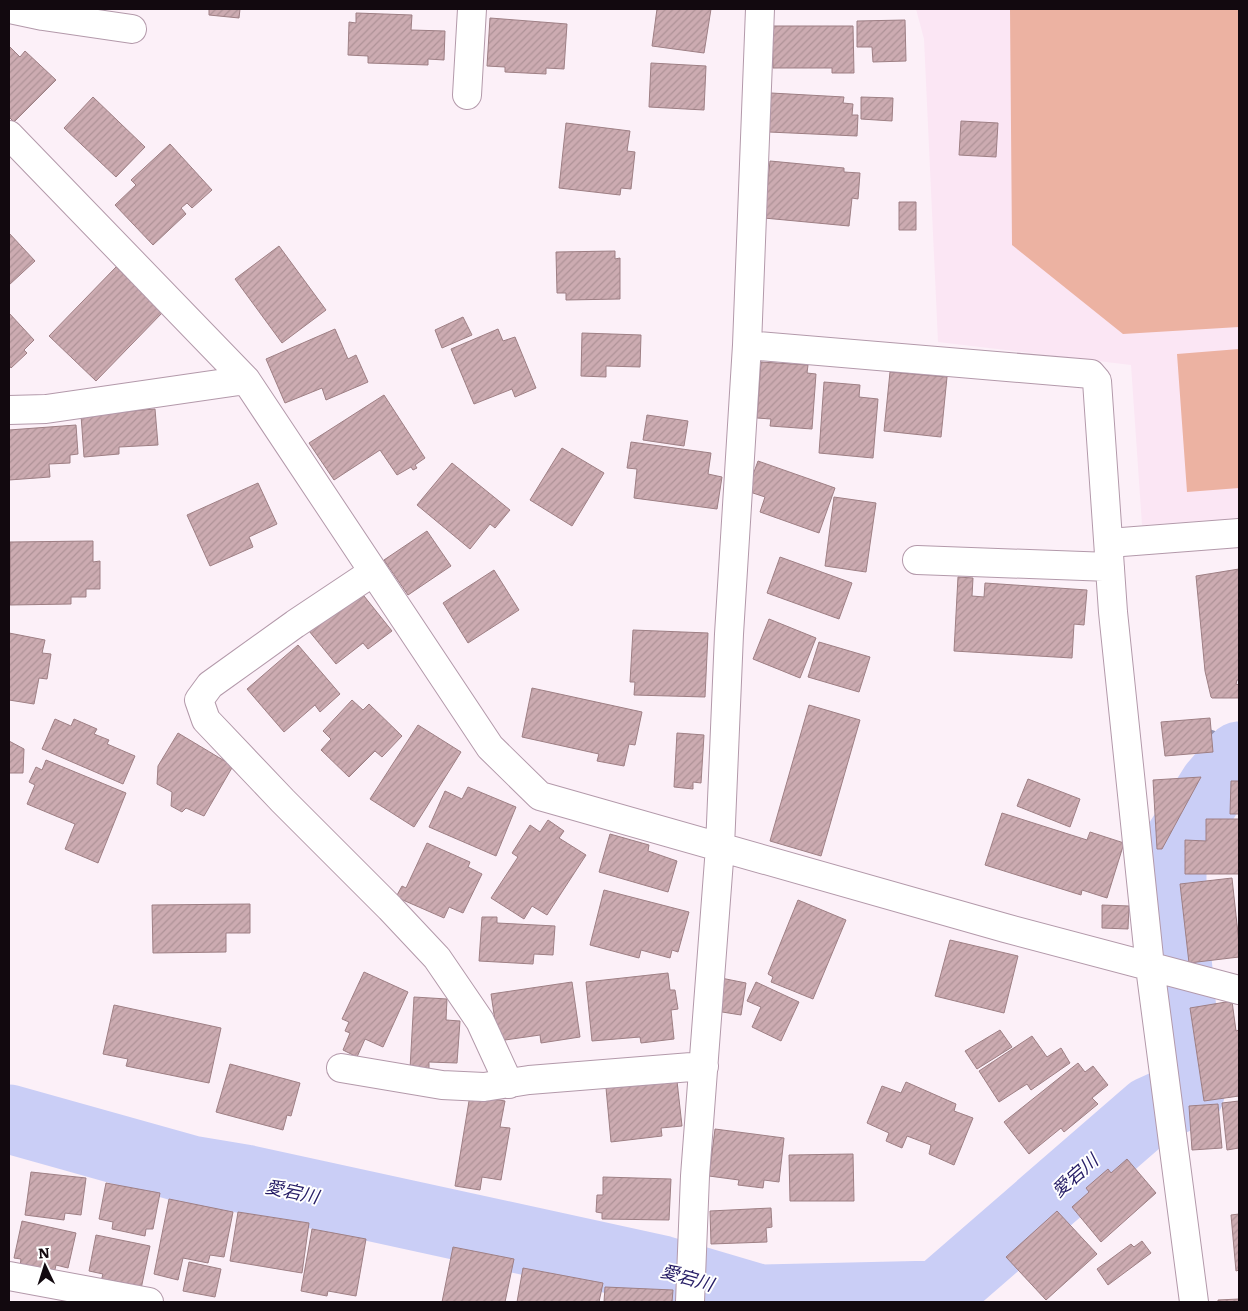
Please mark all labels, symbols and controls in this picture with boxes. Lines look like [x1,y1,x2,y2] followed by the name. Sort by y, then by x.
[1045,1146,1105,1203] water label: 愛宕川
[263,1172,323,1210] water label: 愛宕川
[20,1241,70,1291] north arrow
[37,1242,51,1262] text: N
[658,1256,719,1298] water label: 愛宕川

